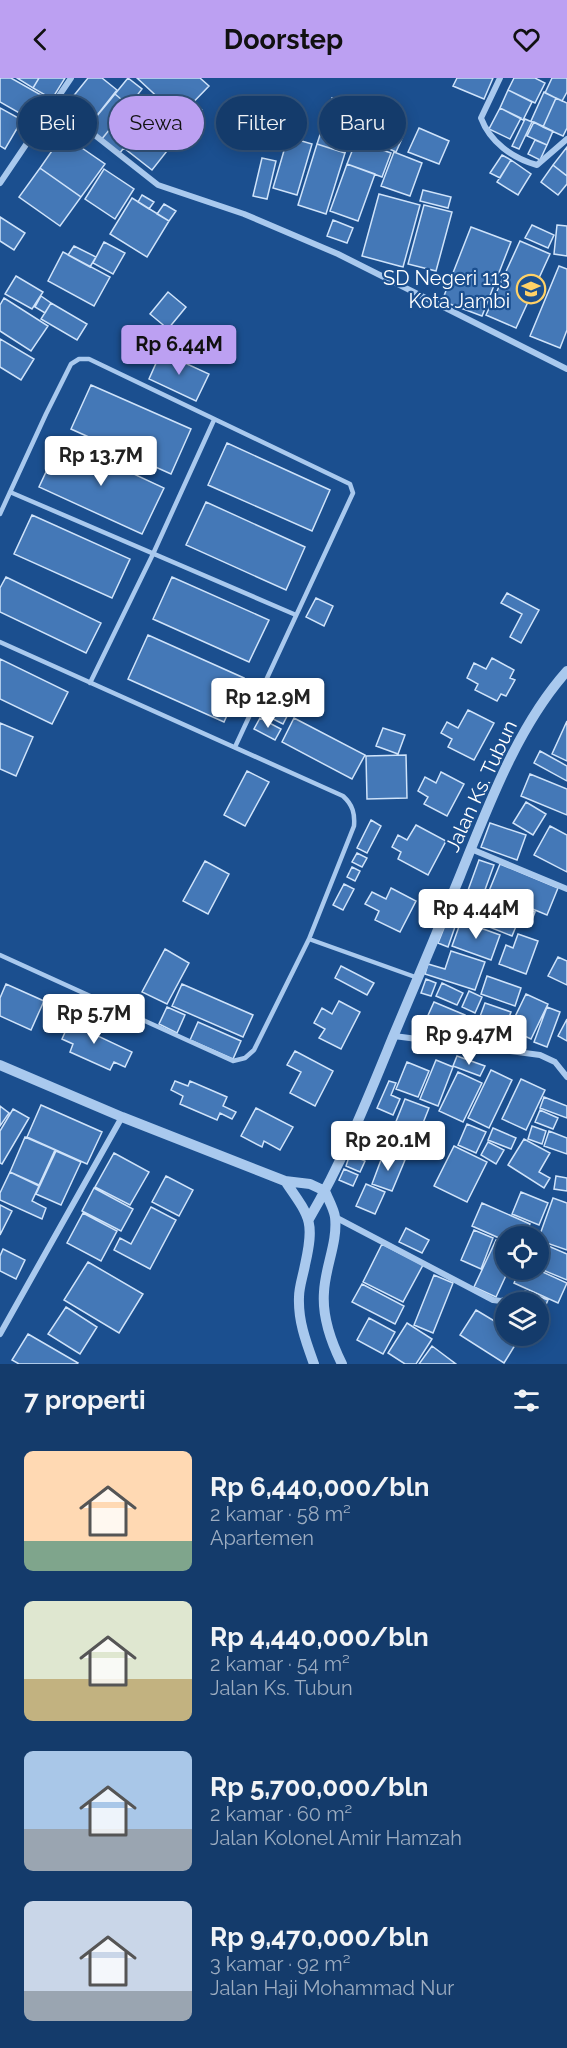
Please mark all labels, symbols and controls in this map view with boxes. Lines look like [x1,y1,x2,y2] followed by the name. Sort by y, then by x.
[24,23,57,56] icon: back
[510,23,543,56] icon: heart
[224,24,343,55] text: Doorstep
[18,96,97,150] chip: Beli
[109,96,204,150] chip: Sewa
[216,96,307,150] chip: Filter
[319,96,406,150] chip: Baru
[383,266,510,313] place label: SD Negeri 113 Kota Jambi
[515,273,547,305] school or university icon: SD Negeri 113 Kota Jambi
[117,325,241,376] pin: Rp 6.44M
[135,332,223,356] text: Rp 6.44M
[39,436,163,487] pin: Rp 13.7M
[59,443,143,467] text: Rp 13.7M
[206,678,330,729] pin: Rp 12.9M
[225,685,311,709] text: Rp 12.9M
[440,716,522,856] street label: Jalan Ks. Tubun
[414,889,538,940] pin: Rp 4.44M
[433,896,519,920] text: Rp 4.44M
[39,994,149,1045] pin: Rp 5.7M
[57,1001,131,1025] text: Rp 5.7M
[407,1015,531,1066] pin: Rp 9.47M
[426,1022,512,1046] text: Rp 9.47M
[326,1121,450,1172] pin: Rp 20.1M
[345,1128,431,1152] text: Rp 20.1M
[495,1226,549,1346] map controls
[495,1226,549,1280] button: locate
[495,1292,549,1346] button: layers
[510,1384,543,1417] icon: filters
[24,1385,146,1415] text: 7 properti
[210,1472,430,1502] text: Rp 6,440,000/bln
[72,1475,144,1547] icon: home
[210,1502,351,1526] text: 2 kamar · 58 m²
[210,1526,314,1550] text: Apartemen
[210,1622,429,1652] text: Rp 4,440,000/bln
[72,1625,144,1697] icon: home
[210,1652,350,1676] text: 2 kamar · 54 m²
[210,1676,353,1700] text: Jalan Ks. Tubun
[210,1772,429,1802] text: Rp 5,700,000/bln
[72,1775,144,1847] icon: home
[210,1802,352,1826] text: 2 kamar · 60 m²
[210,1826,462,1850] text: Jalan Kolonel Amir Hamzah
[210,1922,429,1952] text: Rp 9,470,000/bln
[72,1925,144,1997] icon: home
[210,1952,350,1976] text: 3 kamar · 92 m²
[210,1976,454,2000] text: Jalan Haji Mohammad Nur

